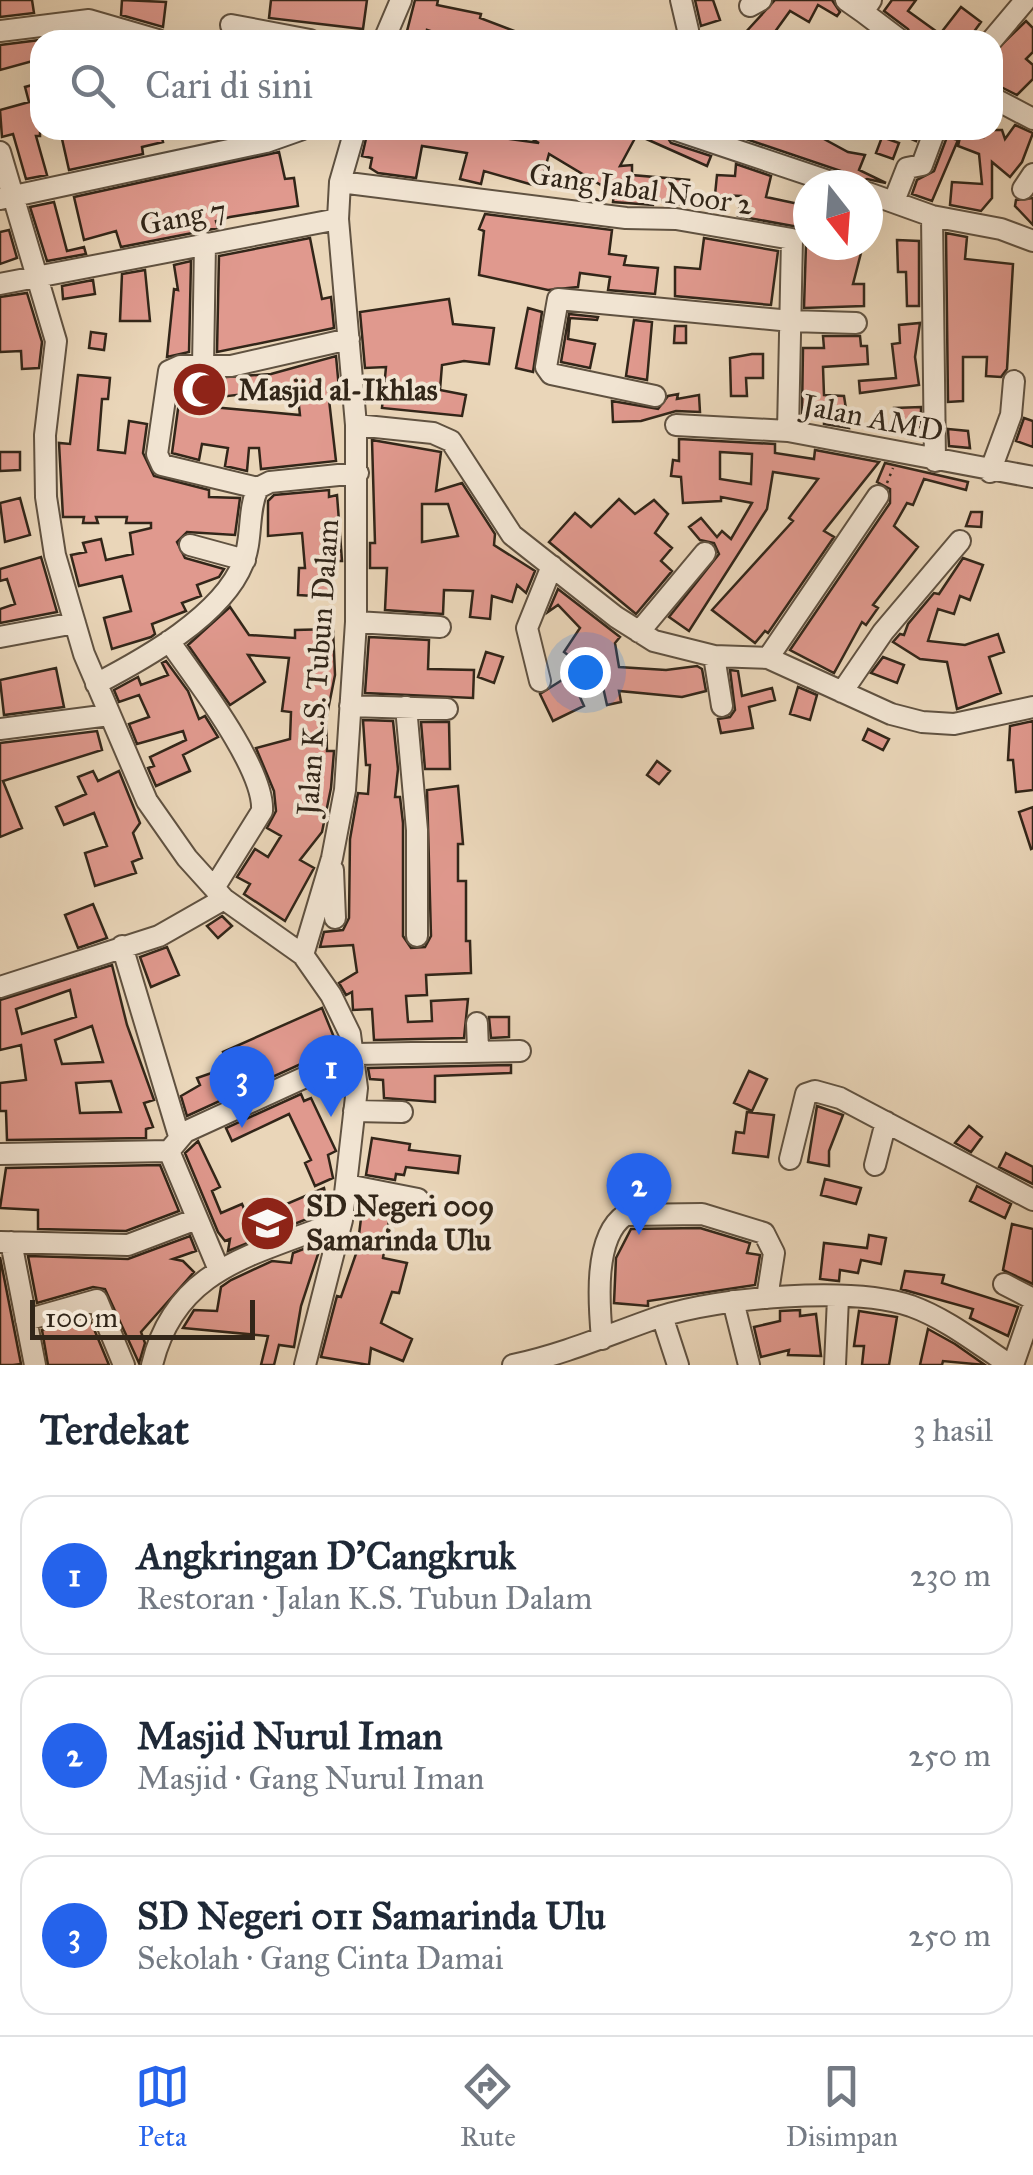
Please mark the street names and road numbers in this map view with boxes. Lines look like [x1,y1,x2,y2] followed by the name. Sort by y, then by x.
[527,156,755,223] street label: Gang Jabal Noor 2
[137,191,229,243] street label: Gang 7
[797,386,946,449] street label: Jalan AMD
[289,518,346,819] street label: Jalan K.S. Tubun Dalam

